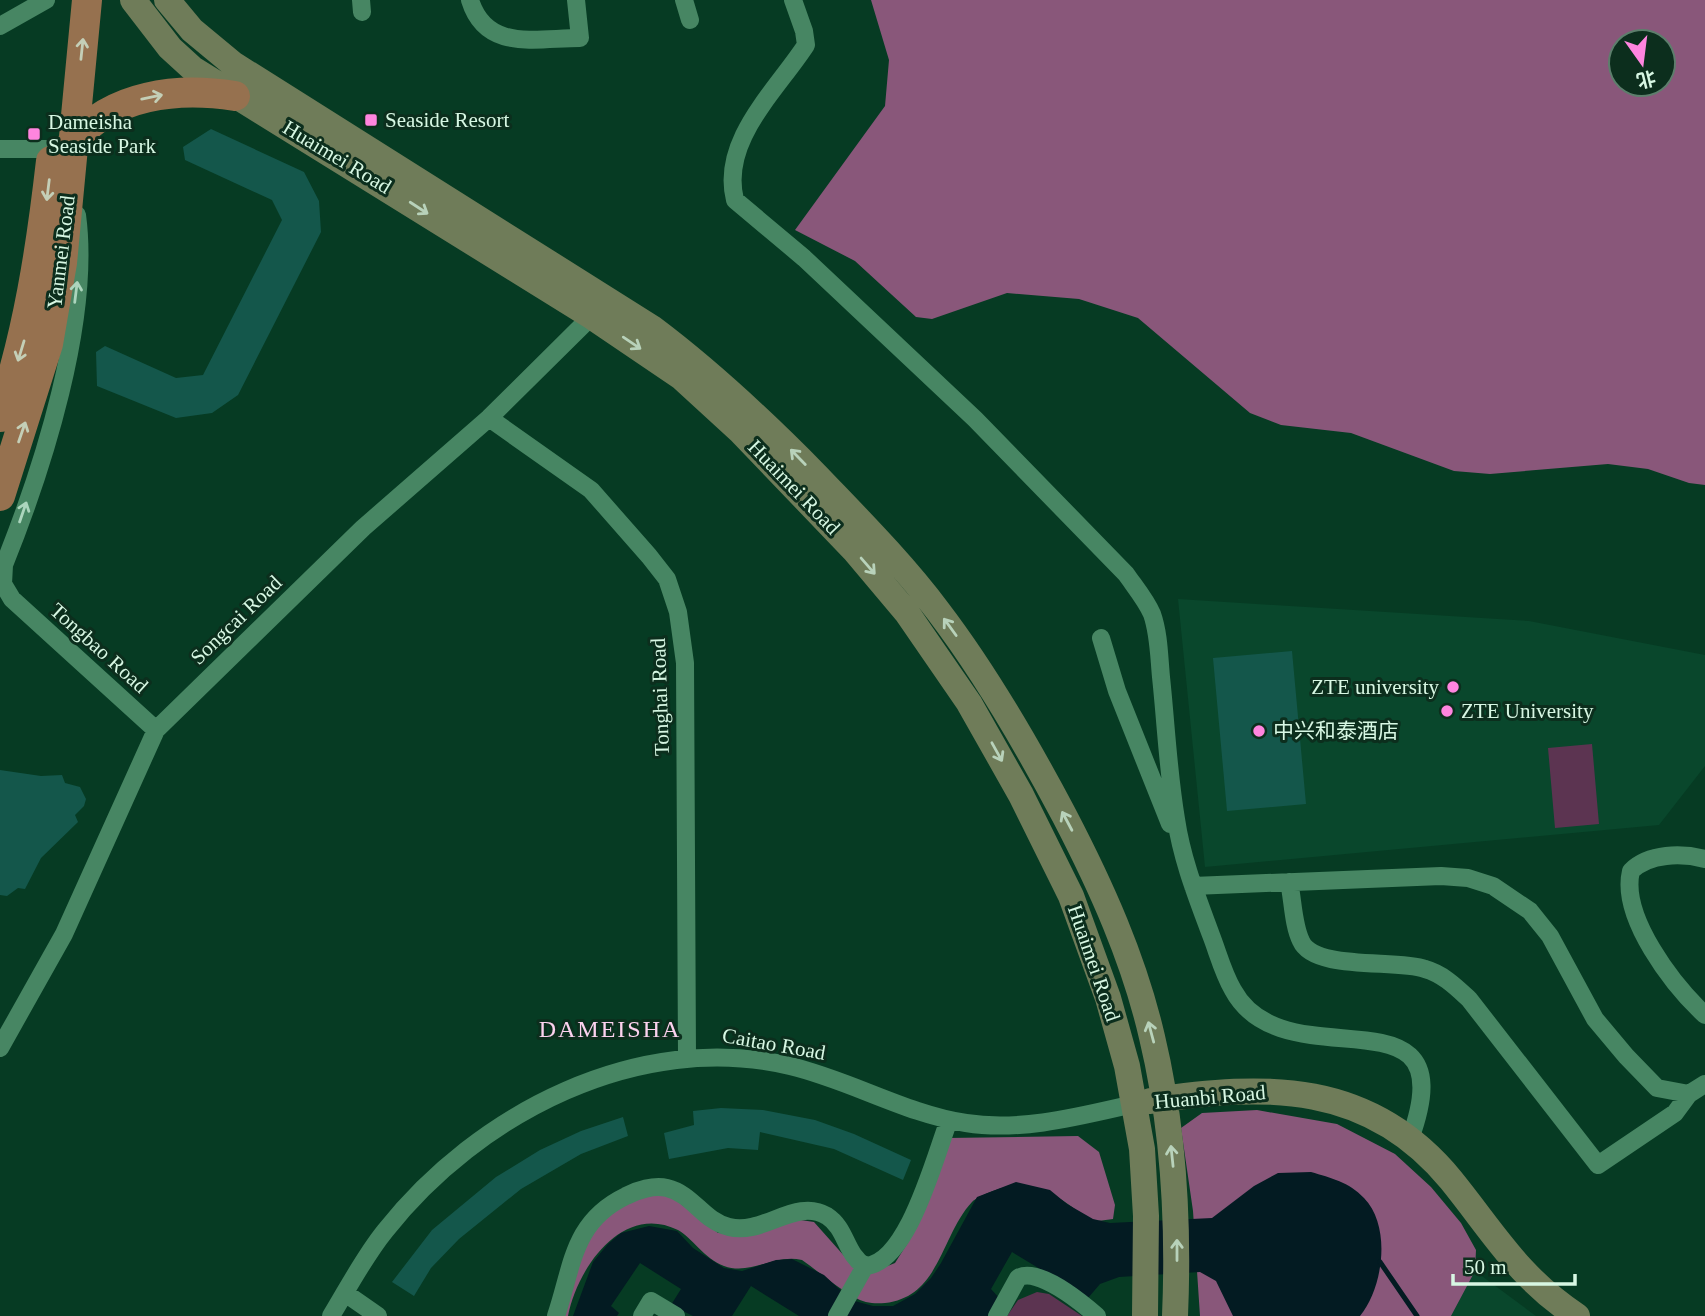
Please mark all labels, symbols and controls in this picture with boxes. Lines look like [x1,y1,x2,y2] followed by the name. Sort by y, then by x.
[1607,28,1677,98] north arrow
[76,38,89,61] one-way arrow
[1634,67,1658,91] text: 北
[140,89,163,103] one-way arrow
[385,108,509,132] place label: Seaside Resort
[48,110,156,158] place label: Dameisha Seaside Park
[363,112,379,128] marker: Seaside Resort
[279,115,396,199] street label: Huaimei Road
[26,126,42,142] marker: Dameisha Seaside Park
[42,178,55,201] one-way arrow
[42,193,80,310] street label: Yanmei Road
[409,200,428,215] one-way arrow
[70,281,83,303] one-way arrow
[621,336,641,350] one-way arrow
[13,340,26,362] one-way arrow
[17,421,29,443] one-way arrow
[743,435,845,540] street label: Huaimei Road
[790,449,807,466] one-way arrow
[18,502,30,524] one-way arrow
[859,556,875,574] one-way arrow
[185,570,287,669] street label: Songcai Road
[45,598,153,698] street label: Tongbao Road
[942,618,957,637] one-way arrow
[646,637,674,756] street label: Tonghai Road
[1311,675,1439,699] place label: ZTE university
[1445,679,1461,695] marker: ZTE university
[1461,699,1594,723] place label: ZTE University
[1439,703,1455,719] marker: ZTE University
[1273,719,1399,743] place label: 中兴和泰酒店
[1251,723,1267,739] marker: 中兴和泰酒店
[991,741,1004,762] one-way arrow
[1060,811,1073,832] one-way arrow
[1063,901,1125,1025] street label: Huaimei Road
[539,1016,681,1042] district label: DAMEISHA
[1144,1021,1157,1044] one-way arrow
[721,1023,828,1065] street label: Caitao Road
[1153,1080,1267,1114] street label: Huanbi Road
[1165,1145,1178,1168] one-way arrow
[1170,1239,1184,1262] one-way arrow
[1453,1242,1576,1286] scale bar
[1464,1255,1507,1279] text: 50 m

